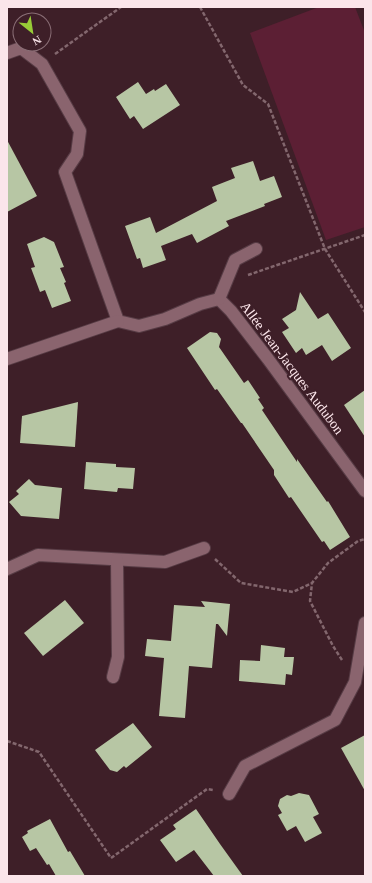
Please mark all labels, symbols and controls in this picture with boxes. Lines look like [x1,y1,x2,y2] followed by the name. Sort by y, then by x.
[12,12,52,52] north arrow
[31,33,43,48] text: N
[237,299,347,437] street label: Allée Jean-Jacques Audubon

